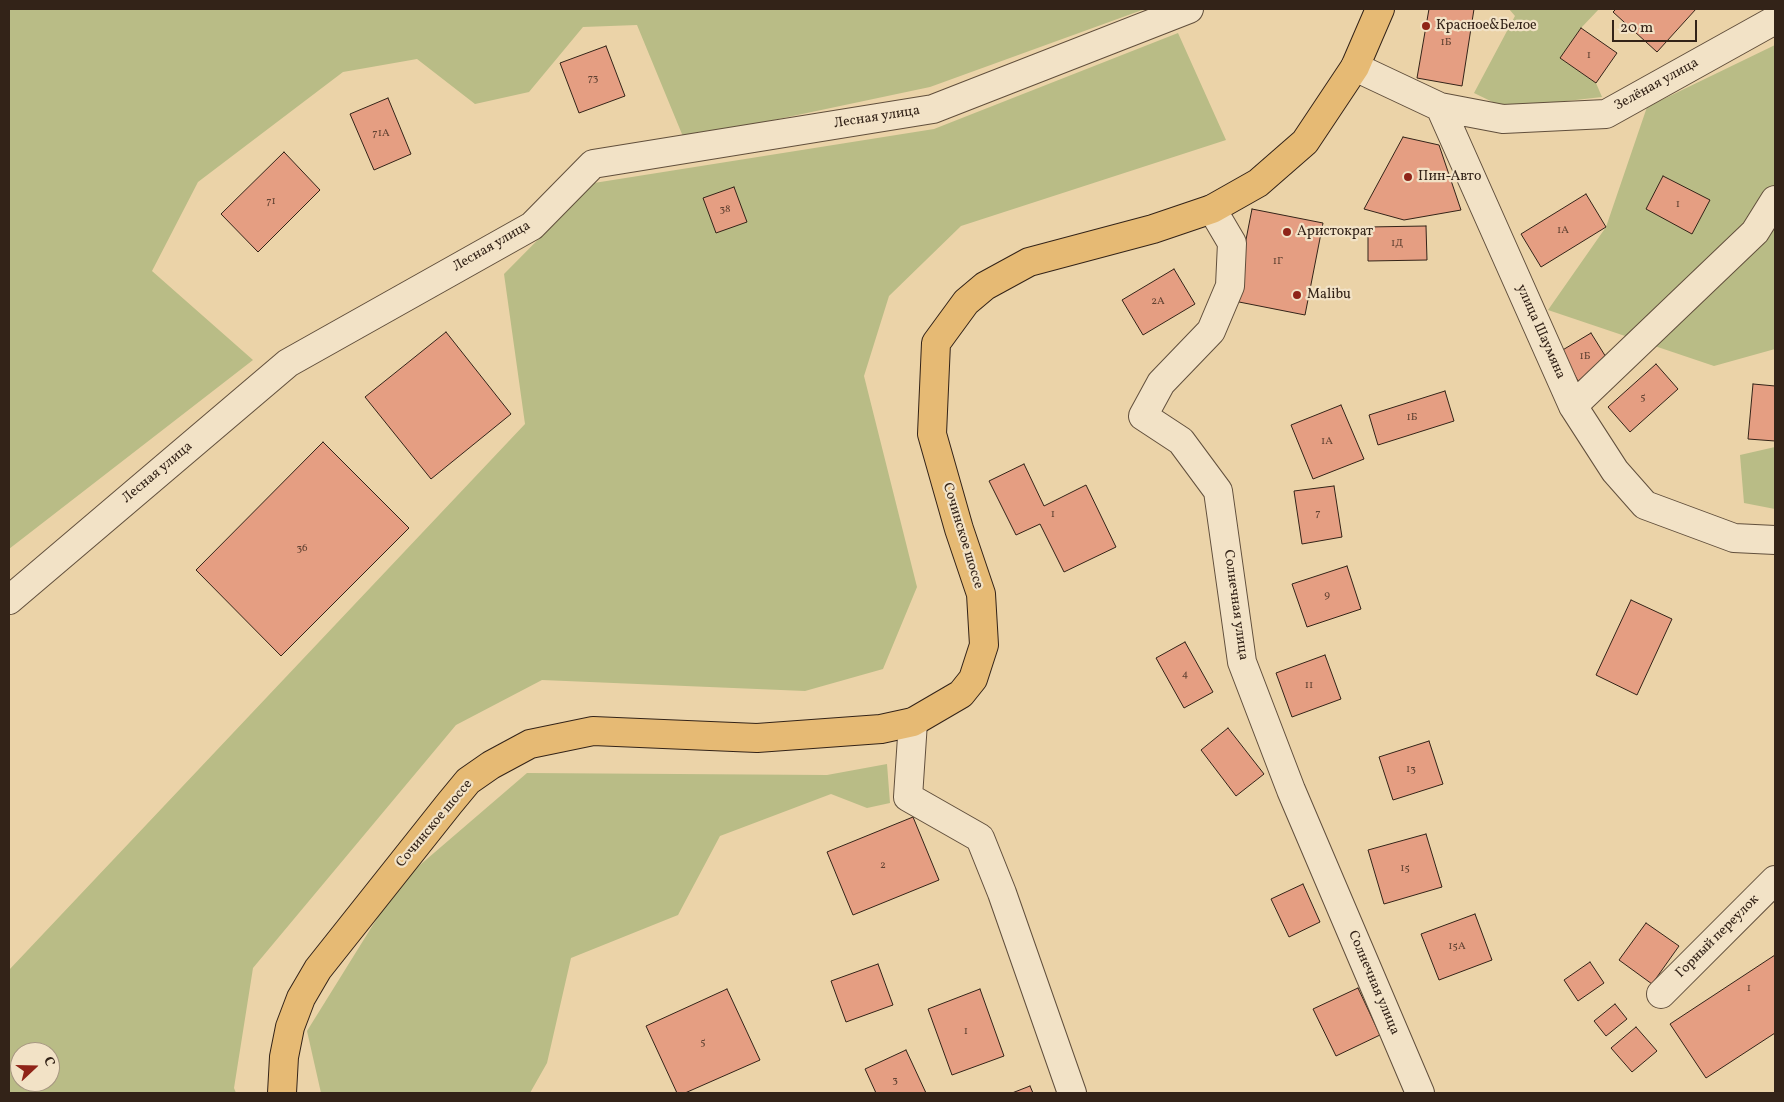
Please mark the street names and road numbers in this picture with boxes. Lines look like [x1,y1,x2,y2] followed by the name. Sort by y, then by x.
[1612,55,1702,115] street label: Зелёная улица
[833,103,921,133] street label: Лесная улица
[450,218,534,276] street label: Лесная улица
[1512,282,1568,382] street label: улица Шаумяна
[119,439,197,507] street label: Лесная улица
[938,481,986,591] street label: Сочинское шоссе
[1219,549,1251,661] street label: Солнечная улица
[393,777,477,871] street label: Сочинское шоссе
[1673,892,1763,982] street label: Горный переулок
[1343,928,1403,1038] street label: Солнечная улица

